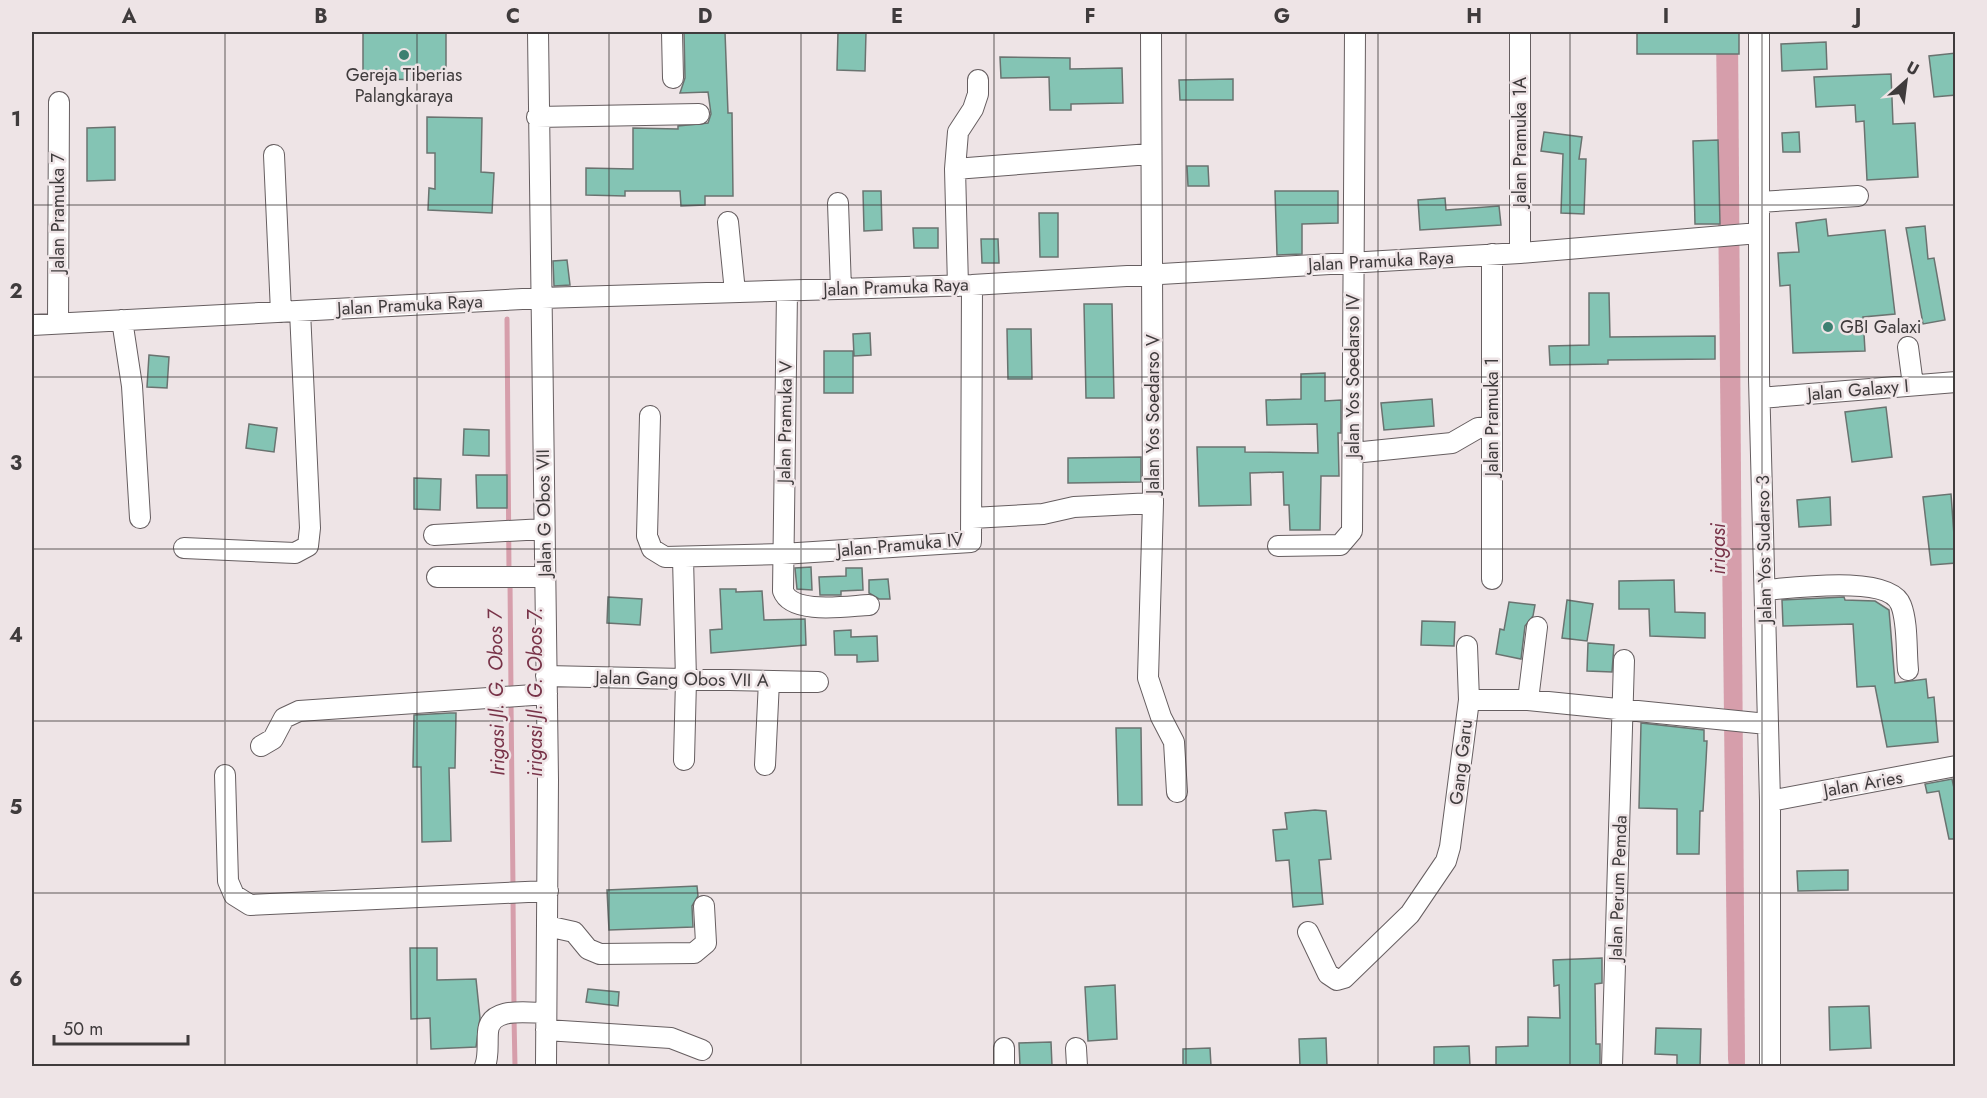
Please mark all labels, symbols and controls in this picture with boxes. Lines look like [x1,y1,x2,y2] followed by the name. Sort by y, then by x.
[121,2,137,31] text: A
[314,2,328,31] text: B
[506,2,520,31] text: C
[698,2,712,31] text: D
[891,2,903,31] text: E
[1084,2,1096,31] text: F
[1274,2,1290,31] text: G
[1466,2,1482,31] text: H
[1663,2,1669,31] text: I
[1851,2,1861,31] text: J
[397,48,411,62] marker: Gereja Tiberias Palangkaraya
[1876,51,1936,111] north arrow
[1902,55,1923,81] text: U
[346,62,462,109] place label: Gereja Tiberias Palangkaraya
[1507,77,1533,209] street label: Jalan Pramuka 1A
[11,105,21,134] text: 1
[45,153,71,275] street label: Jalan Pramuka 7
[1306,244,1454,278] street label: Jalan Pramuka Raya
[821,271,969,303] street label: Jalan Pramuka Raya
[9,277,23,306] text: 2
[335,288,483,322] street label: Jalan Pramuka Raya
[1340,294,1366,460] street label: Jalan Yos Soedarso IV
[1840,314,1921,340] place label: GBI Galaxi
[1821,320,1835,334] marker: GBI Galaxi
[1140,334,1166,496] street label: Jalan Yos Soedarso V
[1479,358,1505,478] street label: Jalan Pramuka 1
[771,361,799,485] street label: Jalan Pramuka V
[1804,373,1910,408] street label: Jalan Galaxy I
[10,449,22,478] text: 3
[530,449,558,579] street label: Jalan G Obos VII
[1750,475,1778,625] street label: Jalan Yos Sudarso 3
[1704,522,1733,575] water label: irigasi
[834,527,964,564] street label: Jalan Pramuka IV
[521,607,550,777] water label: irigasi Jl. G. Obos 7.
[481,608,512,776] water label: Irigasi Jl. G. Obos 7
[9,621,23,650] text: 4
[593,664,769,694] street label: Jalan Gang Obos VII A
[1443,718,1479,806] street label: Gang Garu
[1819,764,1905,804] street label: Jalan Aries
[10,793,23,822] text: 5
[1602,815,1634,963] street label: Jalan Perum Pemda
[9,965,23,994] text: 6
[54,1008,188,1046] scale bar
[63,1016,103,1042] text: 50 m

